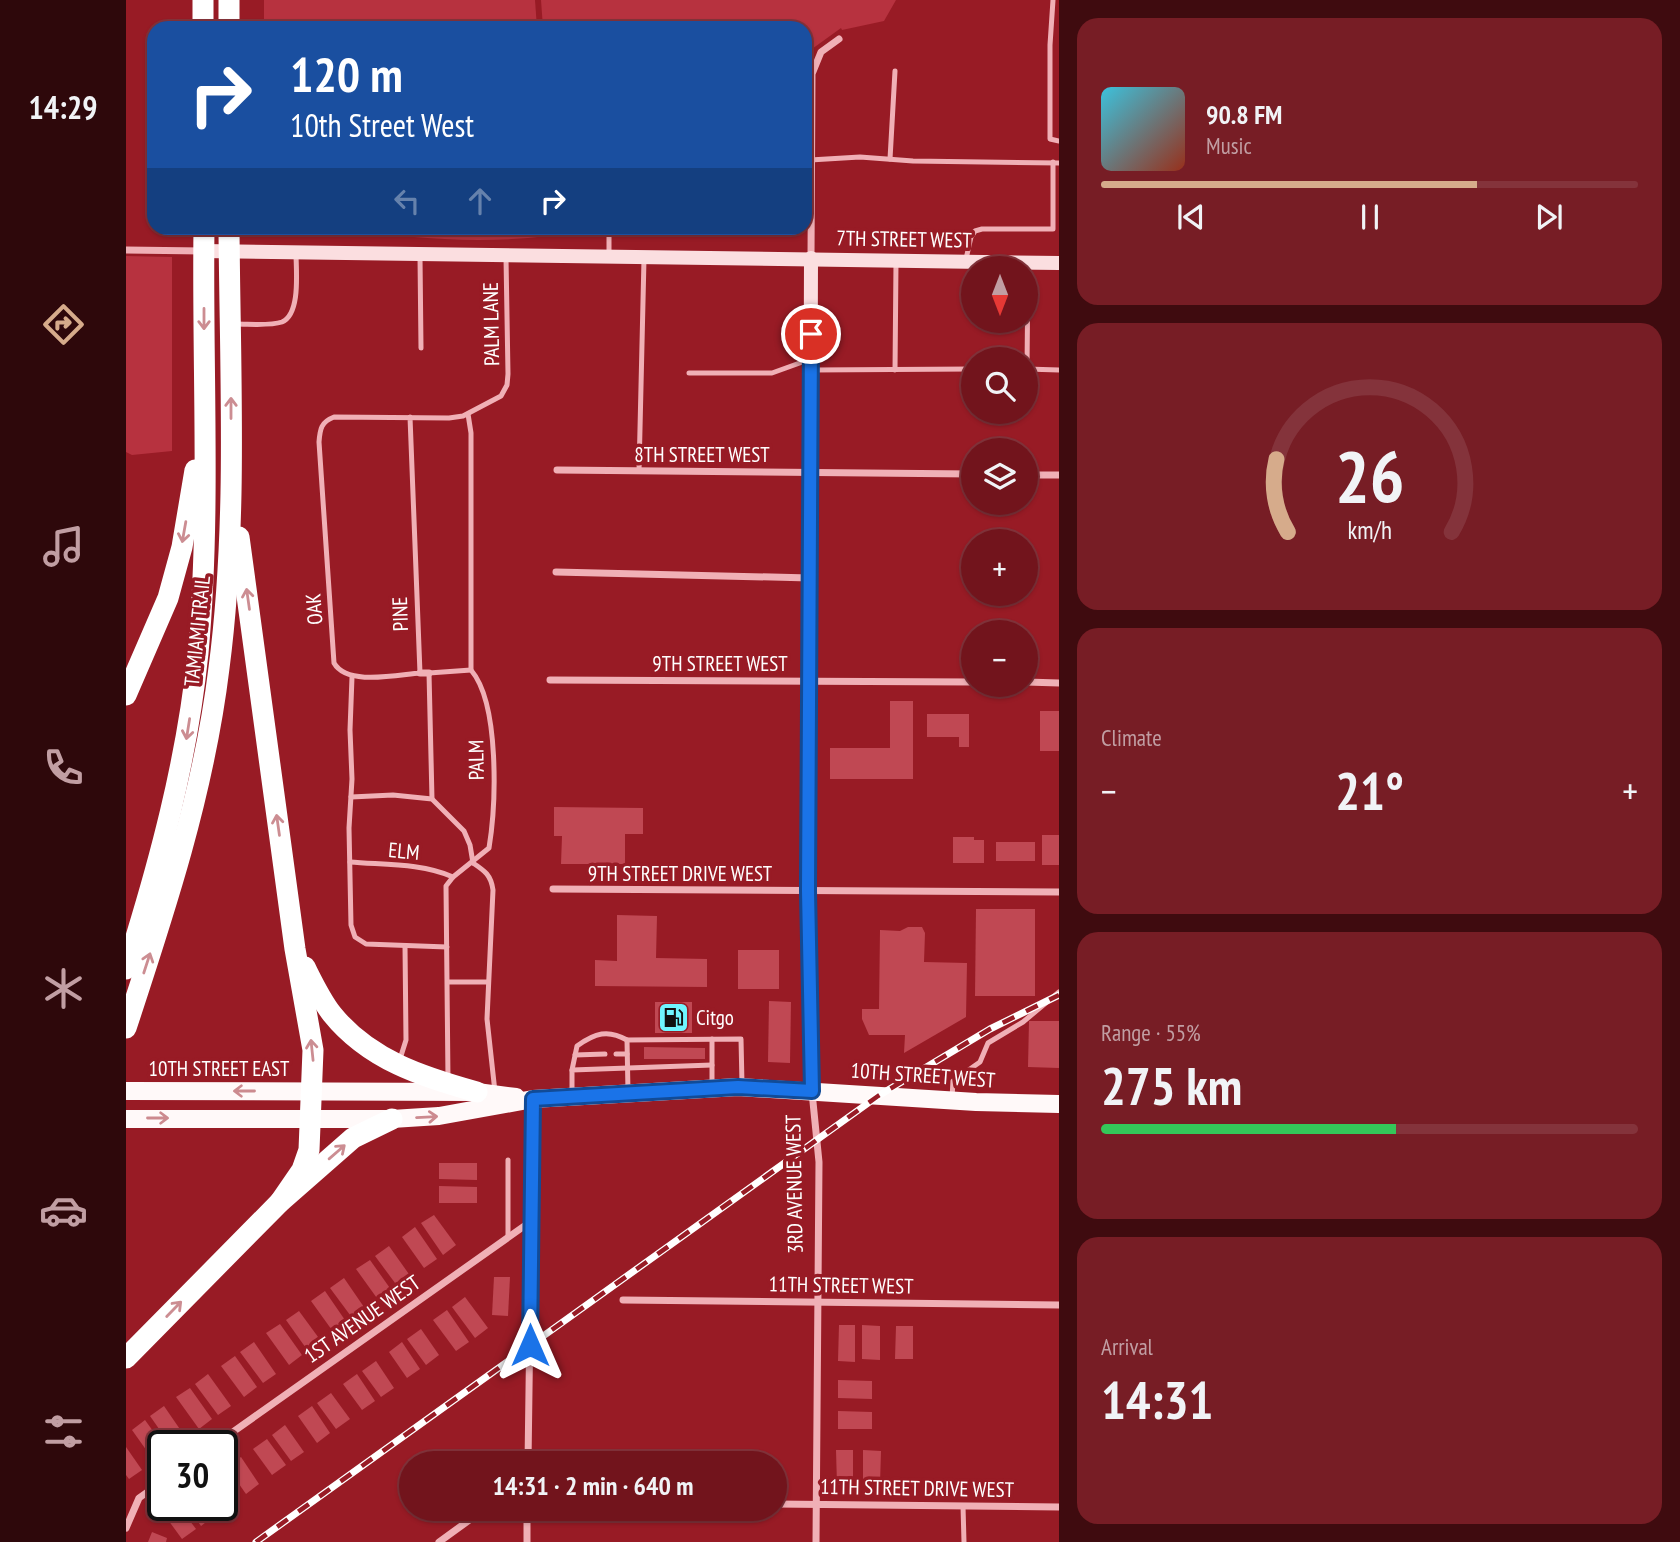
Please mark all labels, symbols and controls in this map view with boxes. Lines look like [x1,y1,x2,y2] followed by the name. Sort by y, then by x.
[290,42,403,106] text: 120 m
[175,49,266,140] icon: right
[28,86,98,128] text: 14:29
[1206,98,1282,131] text: 90.8 FM
[290,104,474,146] text: 10th Street West
[1206,131,1252,160] text: Music
[388,182,426,220] icon: left
[461,182,499,220] icon: ahead
[534,182,572,220] icon: right
[1172,198,1210,236] icon: previous
[1351,198,1389,236] icon: pause
[1530,198,1568,236] icon: next
[836,224,973,254] street label: 7TH STREET WEST
[961,256,1038,332] north arrow
[961,256,1038,697] map controls
[477,282,505,366] street label: PALM LANE
[39,300,88,349] icon: directions
[781,304,841,364] pin
[197,307,211,330] one-way arrow
[792,315,830,353] icon: arrive
[961,347,1038,424] button: search
[224,397,237,420] one-way arrow
[1335,429,1404,523] text: 26
[961,438,1038,515] button: layers
[634,441,770,468] street label: 8TH STREET WEST
[1347,514,1392,546] text: km/h
[177,520,190,543] one-way arrow
[39,522,88,571] icon: music
[961,529,1038,606] button: +
[178,574,216,688] street label: TAMIAMI TRAIL
[241,588,254,611] one-way arrow
[299,592,329,626] street label: OAK
[386,596,414,632] street label: PINE
[961,620,1038,697] button: −
[652,650,788,677] street label: 9TH STREET WEST
[181,717,194,740] one-way arrow
[1101,723,1162,752] text: Climate
[462,740,490,780] street label: PALM
[39,743,88,792] icon: phone
[1335,757,1404,824] text: 21°
[1101,766,1117,815] text: −
[1622,766,1638,815] text: +
[272,814,285,837] one-way arrow
[387,836,421,866] street label: ELM
[588,860,773,887] street label: 9TH STREET DRIVE WEST
[141,952,154,974] one-way arrow
[39,964,88,1013] icon: climate
[656,1000,690,1034] fuel station icon: Citgo
[696,1004,734,1031] place label: Citgo
[1101,1018,1201,1047] text: Range · 55%
[306,1039,319,1061] one-way arrow
[1101,1052,1242,1119] text: 275 km
[149,1055,290,1082] street label: 10TH STREET EAST
[850,1056,997,1094] street label: 10TH STREET WEST
[233,1084,256,1098] one-way arrow
[415,1110,438,1123] one-way arrow
[146,1111,169,1125] one-way arrow
[779,1114,809,1254] street label: 3RD AVENUE WEST
[328,1144,346,1160] one-way arrow
[39,1186,88,1235] icon: car
[299,1269,426,1369] street label: 1ST AVENUE WEST
[768,1270,914,1300] street label: 11TH STREET WEST
[165,1301,182,1318] one-way arrow
[493,1308,567,1382] position arrow
[1101,1332,1153,1361] text: Arrival
[1101,1366,1213,1433] text: 14:31
[39,1407,88,1456] icon: filters
[147,1430,238,1521] speed limit sign: 30
[493,1469,693,1502] text: 14:31 · 2 min · 640 m
[820,1473,1015,1503] street label: 11TH STREET DRIVE WEST

